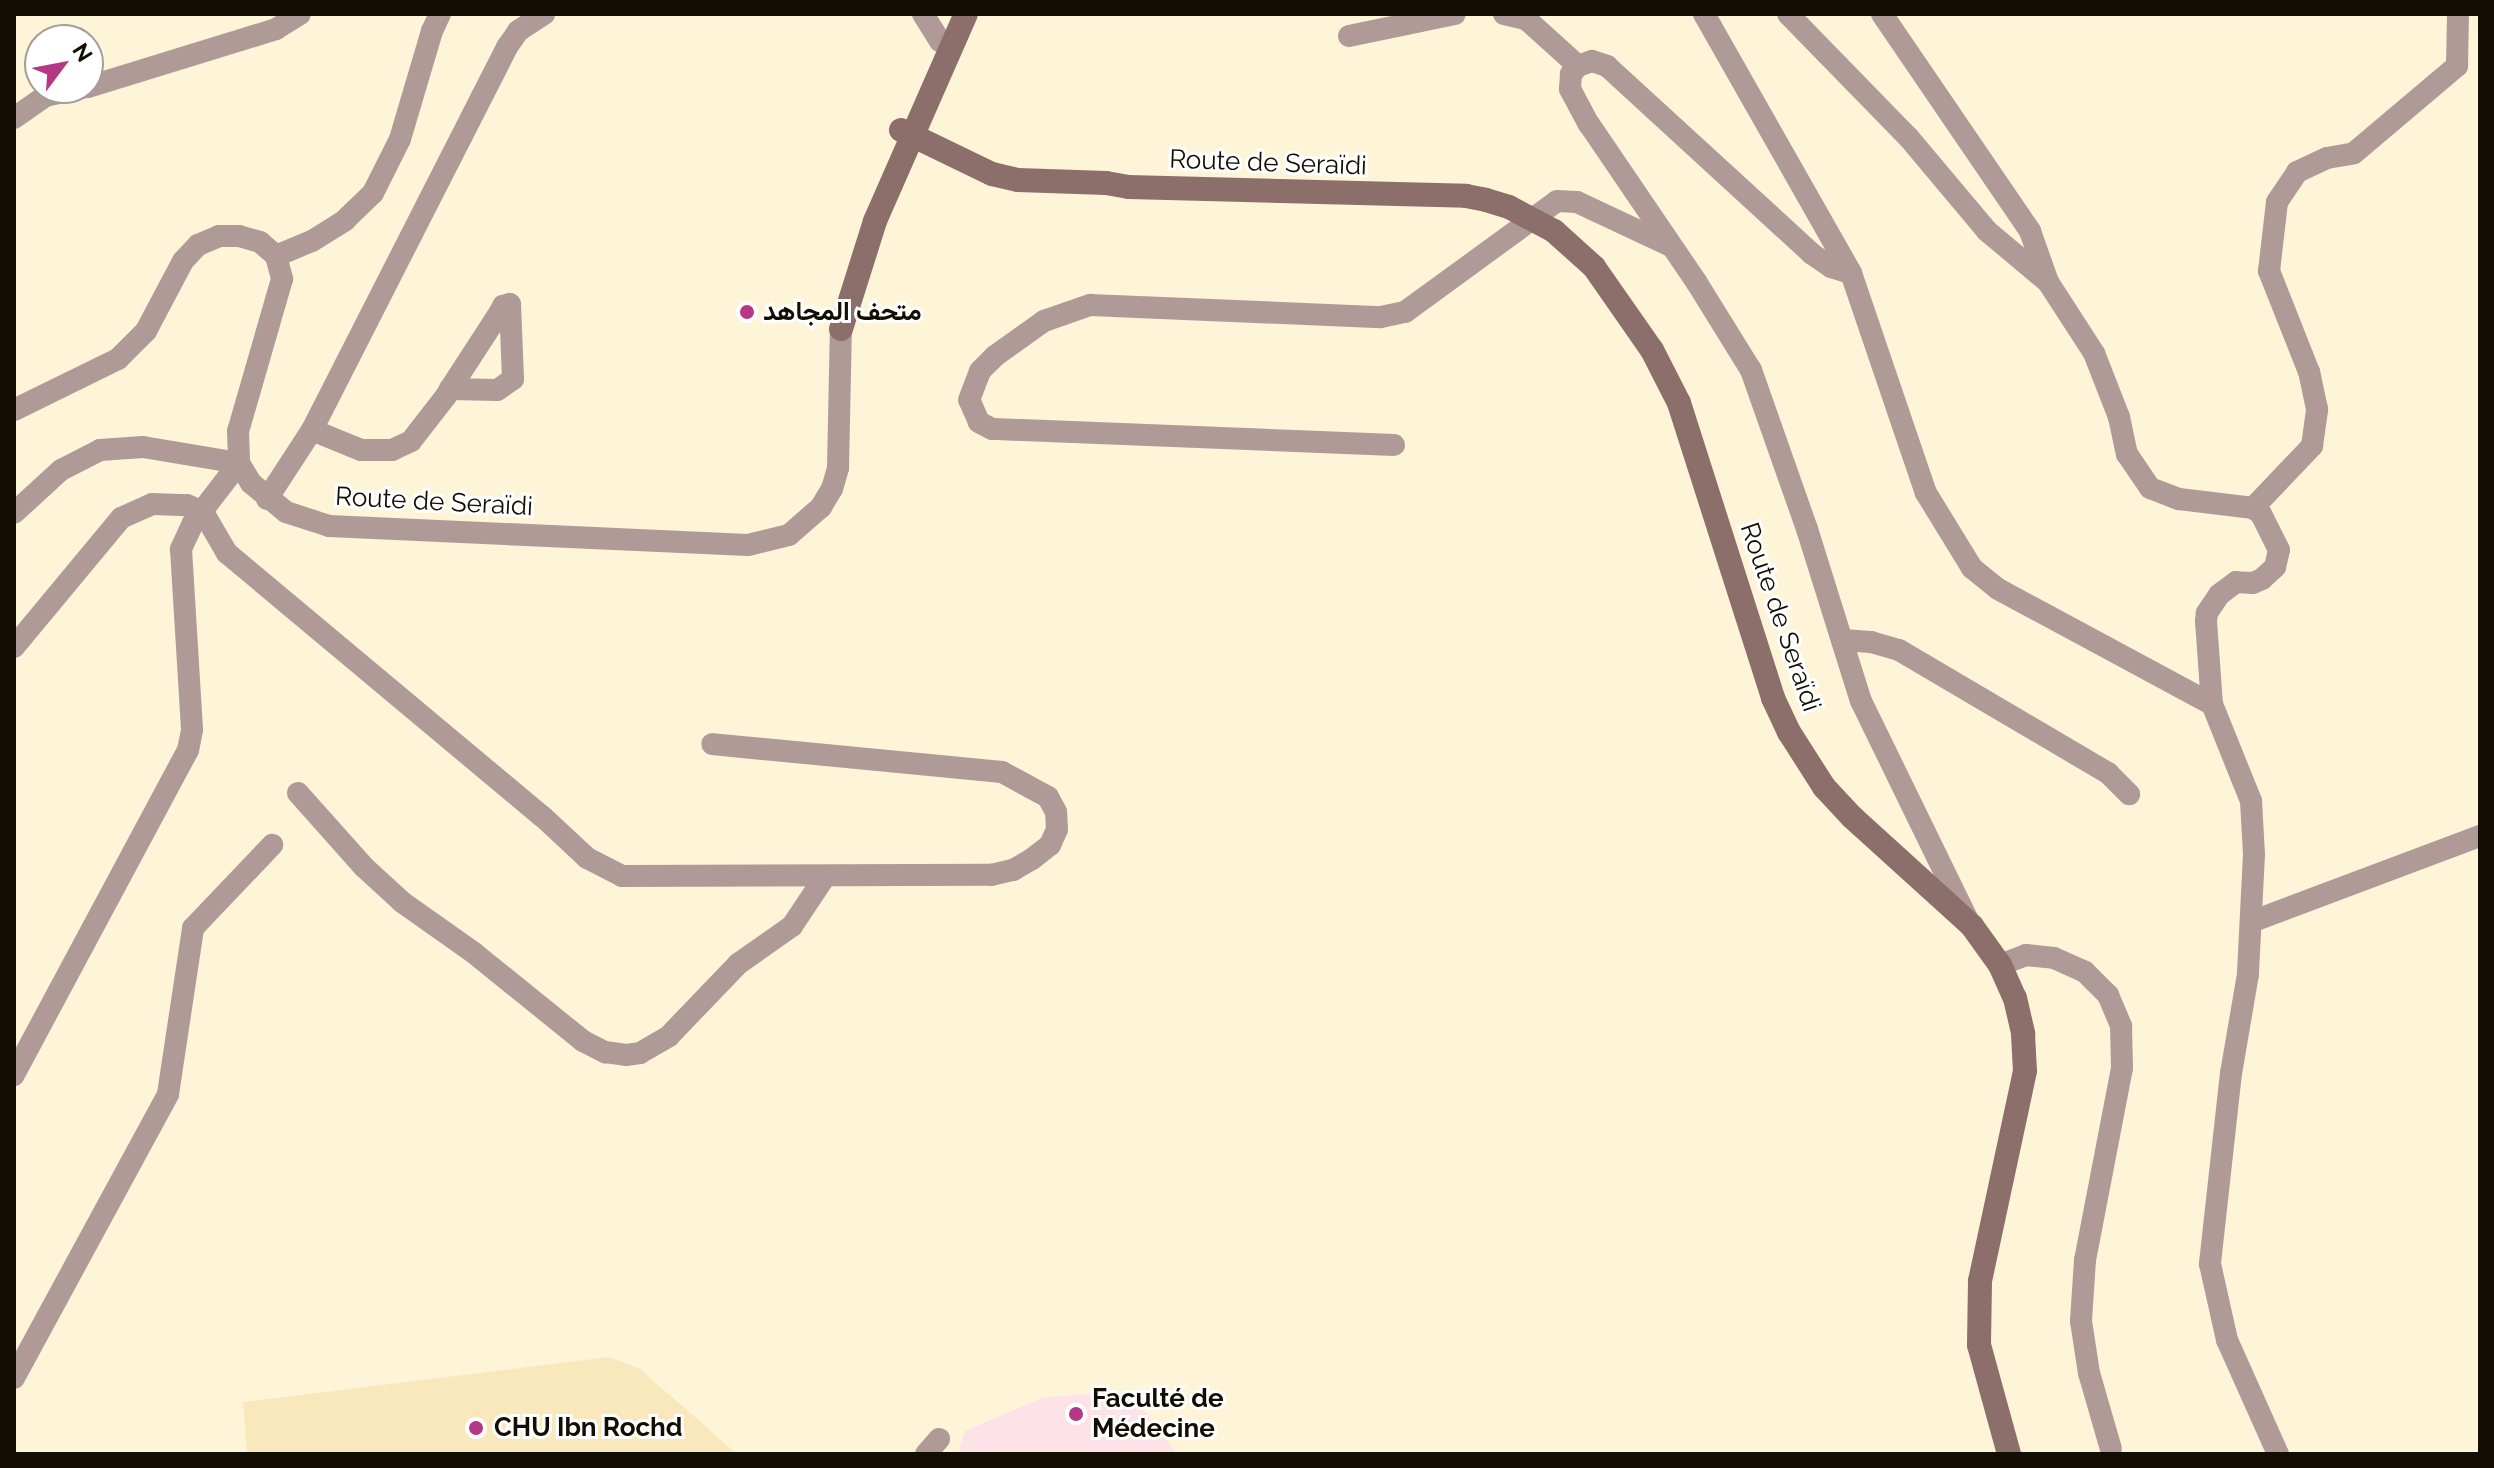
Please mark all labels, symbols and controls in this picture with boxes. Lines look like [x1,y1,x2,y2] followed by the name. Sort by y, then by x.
[24,24,104,104] north arrow
[67,38,98,66] text: N
[1169,144,1367,182] street label: Route de Seraïdi
[763,296,922,328] place label: متحف المجاهد
[738,303,756,321] marker: متحف المجاهد
[334,481,534,523] street label: Route de Seraïdi
[1733,518,1827,716] street label: Route de Seraïdi
[1092,1383,1223,1444] place label: Faculté de Médecine
[1067,1405,1085,1423] marker: Faculté de Médecine
[494,1412,683,1444] place label: CHU Ibn Rochd
[465,1417,487,1439] marker: CHU Ibn Rochd

